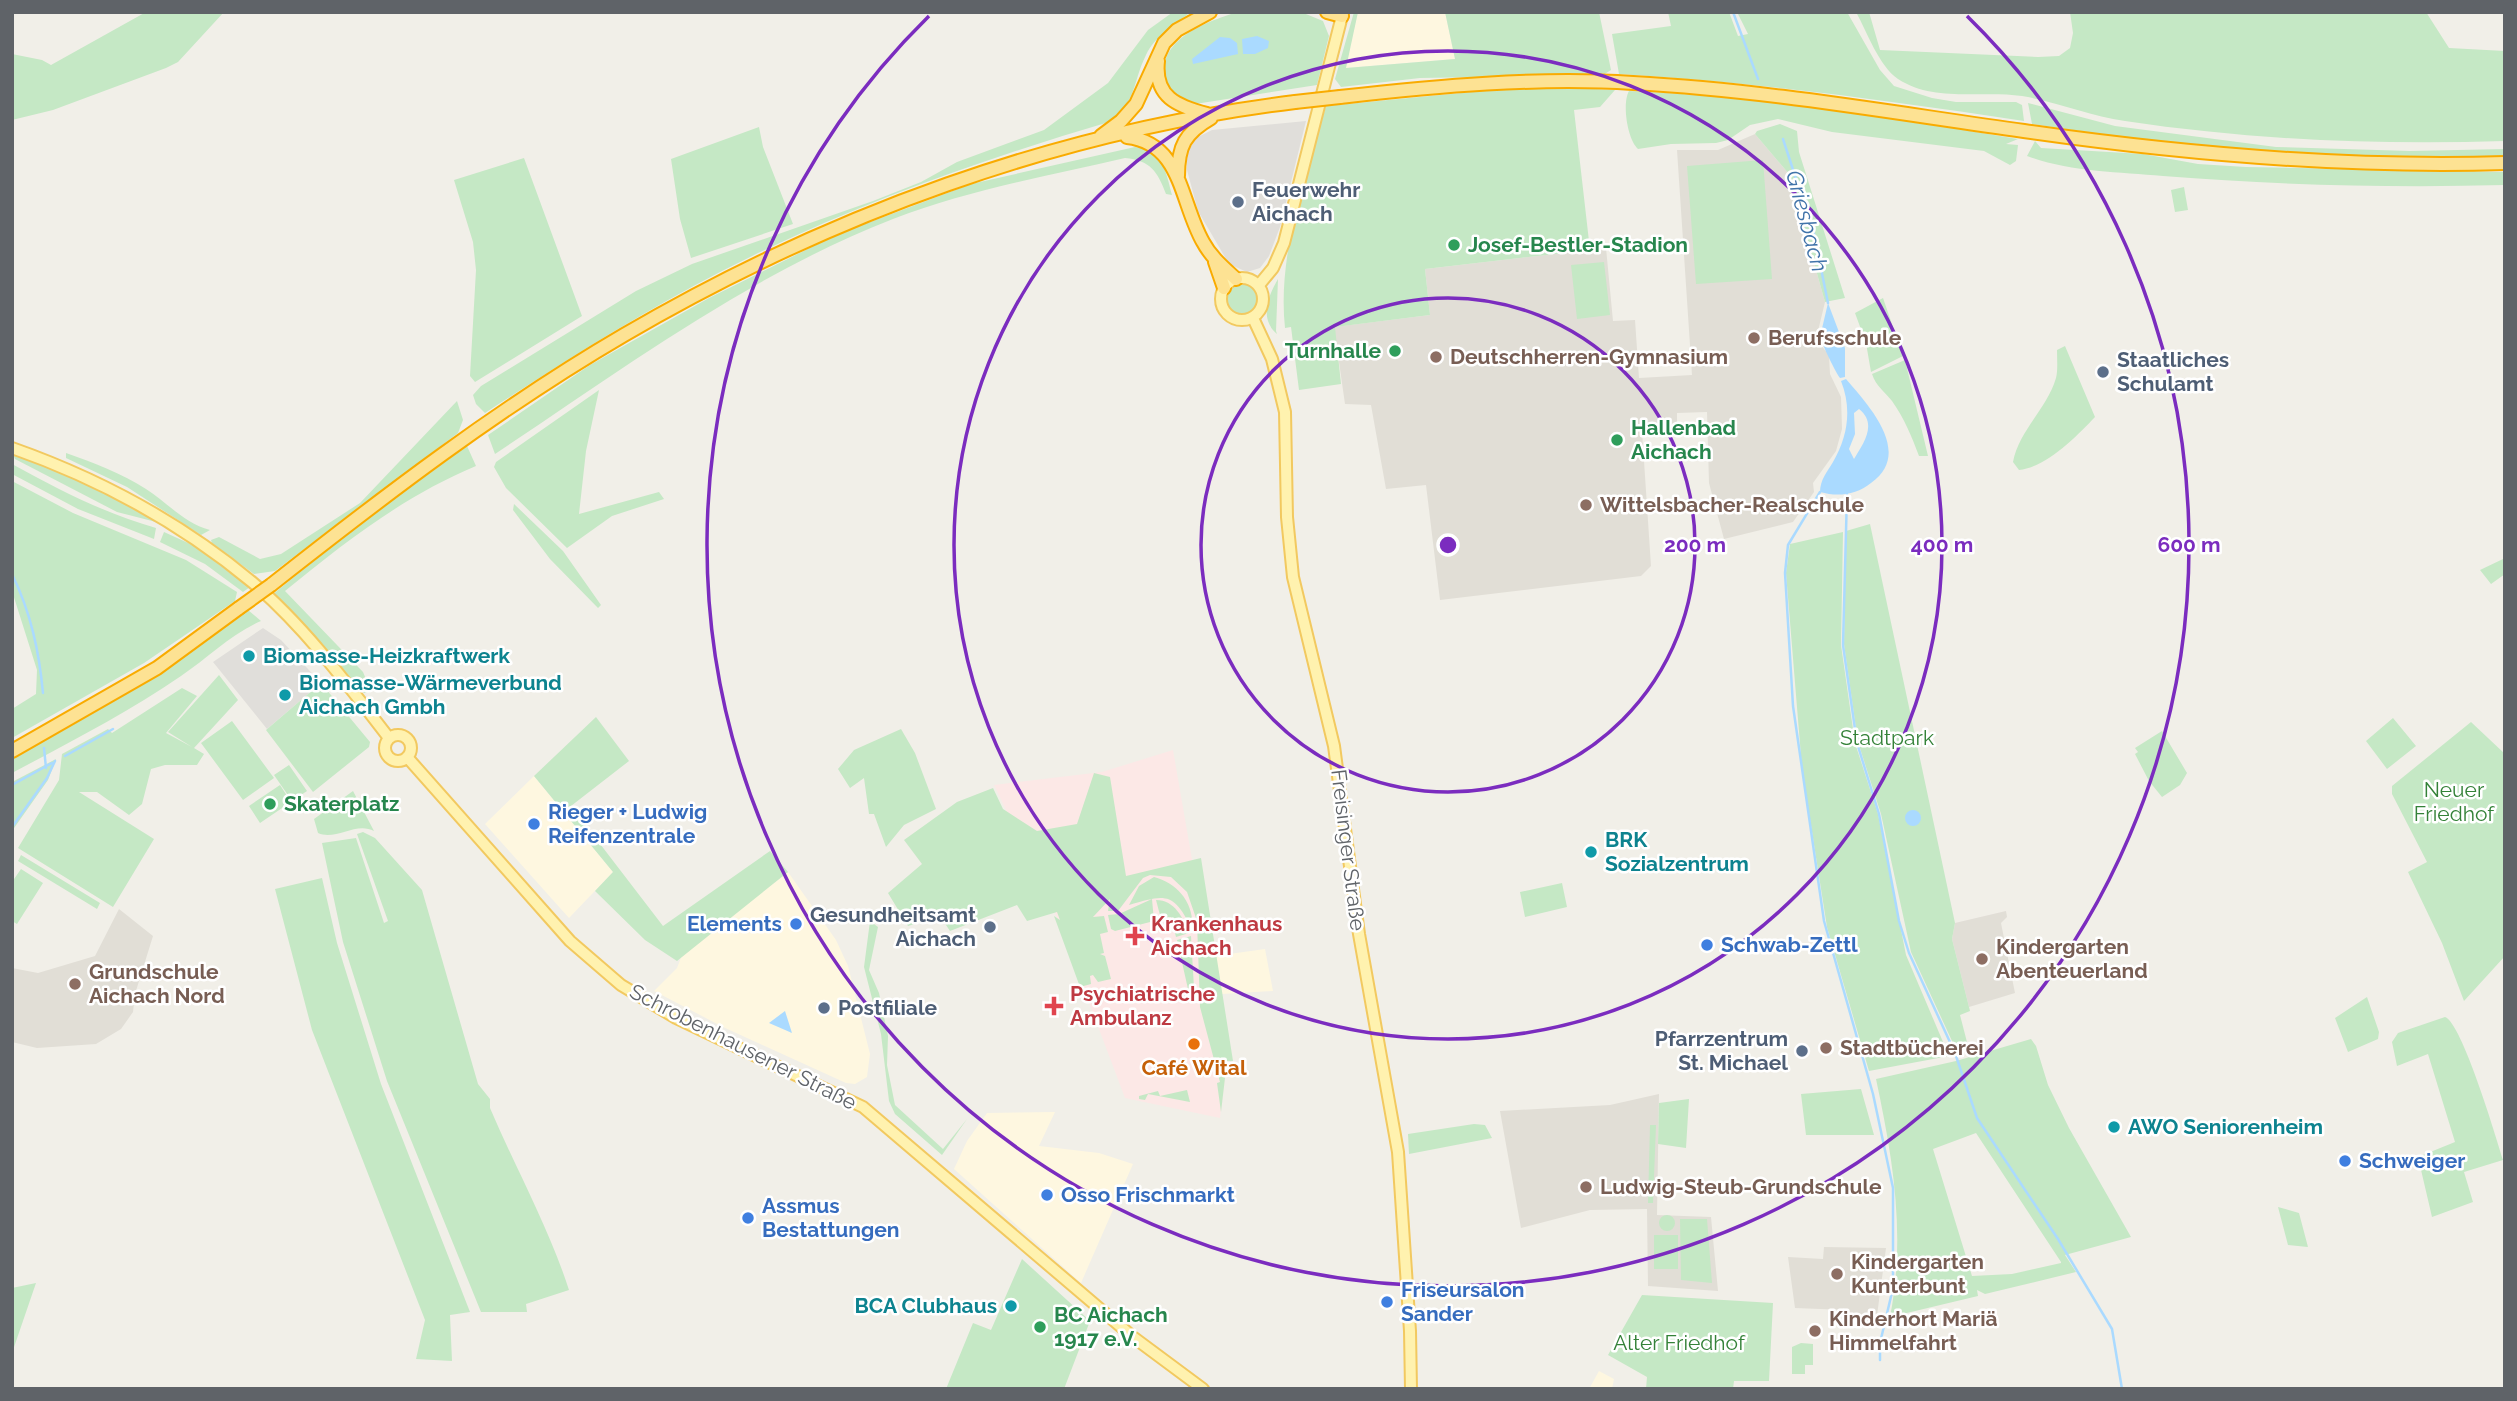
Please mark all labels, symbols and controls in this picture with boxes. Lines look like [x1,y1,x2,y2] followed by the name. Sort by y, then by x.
[1781,167,1834,275] water label: Griesbach
[1252,177,1360,226] place label: Feuerwehr Aichach
[1230,194,1246,210] marker: Feuerwehr Aichach
[1468,232,1688,257] place label: Josef-Bestler-Stadion
[1446,237,1462,253] marker: Josef-Bestler-Stadion
[1768,325,1902,350] place label: Berufsschule
[1746,330,1762,346] marker: Berufsschule
[1285,338,1381,363] place label: Turnhalle
[1387,343,1403,359] marker: Turnhalle
[1450,344,1728,369] place label: Deutschherren-Gymnasium
[2117,347,2229,396] place label: Staatliches Schulamt
[1428,349,1444,365] marker: Deutschherren-Gymnasium
[2095,364,2111,380] marker: Staatliches Schulamt
[1631,415,1736,464] place label: Hallenbad Aichach
[1609,432,1625,448] marker: Hallenbad Aichach
[1600,492,1864,517] place label: Wittelsbacher-Realschule
[1578,497,1594,513] marker: Wittelsbacher-Realschule
[1664,532,1726,557] text: 200 m
[1911,532,1973,557] text: 400 m
[2157,532,2221,557] text: 600 m
[1436,533,1460,557] centre of rings
[263,643,510,668] place label: Biomasse-Heizkraftwerk
[241,648,257,664] marker: Biomasse-Heizkraftwerk
[299,670,562,719] place label: Biomasse-Wärmeverbund Aichach Gmbh
[277,687,293,703] marker: Biomasse-Wärmeverbund Aichach Gmbh
[1840,725,1934,750] park label: Stadtpark
[1326,768,1371,932] street label: Freisinger Straße
[2414,777,2495,826] park label: Neuer Friedhof
[284,791,399,816] place label: Skaterplatz
[262,796,278,812] marker: Skaterplatz
[548,799,707,848] place label: Rieger + Ludwig Reifenzentrale
[526,816,542,832] marker: Rieger + Ludwig Reifenzentrale
[1605,827,1749,876] place label: BRK Sozialzentrum
[1583,844,1599,860] marker: BRK Sozialzentrum
[810,902,976,951] place label: Gesundheitsamt Aichach
[687,911,782,936] place label: Elements
[1151,911,1282,960] place label: Krankenhaus Aichach
[788,916,804,932] marker: Elements
[982,919,998,935] marker: Gesundheitsamt Aichach
[1125,926,1145,946] marker: Krankenhaus Aichach
[1721,932,1858,957] place label: Schwab-Zettl
[1996,934,2148,983] place label: Kindergarten Abenteuerland
[1699,937,1715,953] marker: Schwab-Zettl
[1974,951,1990,967] marker: Kindergarten Abenteuerland
[89,959,225,1008] place label: Grundschule Aichach Nord
[67,976,83,992] marker: Grundschule Aichach Nord
[626,978,861,1115] street label: Schrobenhausener Straße
[1070,981,1216,1030] place label: Psychiatrische Ambulanz
[838,995,938,1020] place label: Postfiliale
[1044,996,1064,1016] marker: Psychiatrische Ambulanz
[816,1000,832,1016] marker: Postfiliale
[1655,1026,1788,1075] place label: Pfarrzentrum St. Michael
[1840,1035,1984,1060] place label: Stadtbücherei
[1186,1036,1202,1052] marker: Café Wital
[1818,1040,1834,1056] marker: Stadtbücherei
[1794,1043,1810,1059] marker: Pfarrzentrum St. Michael
[1141,1055,1247,1080] place label: Café Wital
[2128,1114,2323,1139] place label: AWO Seniorenheim
[2106,1119,2122,1135] marker: AWO Seniorenheim
[2359,1148,2465,1173] place label: Schweiger
[2337,1153,2353,1169] marker: Schweiger
[1600,1174,1882,1199] place label: Ludwig-Steub-Grundschule
[1578,1179,1594,1195] marker: Ludwig-Steub-Grundschule
[1061,1182,1235,1207] place label: Osso Frischmarkt
[1039,1187,1055,1203] marker: Osso Frischmarkt
[762,1193,900,1242] place label: Assmus Bestattungen
[740,1210,756,1226] marker: Assmus Bestattungen
[1851,1249,1984,1298] place label: Kindergarten Kunterbunt
[1829,1266,1845,1282] marker: Kindergarten Kunterbunt
[1401,1277,1525,1326] place label: Friseursalon Sander
[855,1293,997,1318] place label: BCA Clubhaus
[1379,1294,1395,1310] marker: Friseursalon Sander
[1003,1298,1019,1314] marker: BCA Clubhaus
[1054,1302,1168,1351] place label: BC Aichach 1917 e.V.
[1829,1306,1998,1355] place label: Kinderhort Mariä Himmelfahrt
[1032,1319,1048,1335] marker: BC Aichach 1917 e.V.
[1807,1323,1823,1339] marker: Kinderhort Mariä Himmelfahrt
[1613,1330,1746,1355] park label: Alter Friedhof

